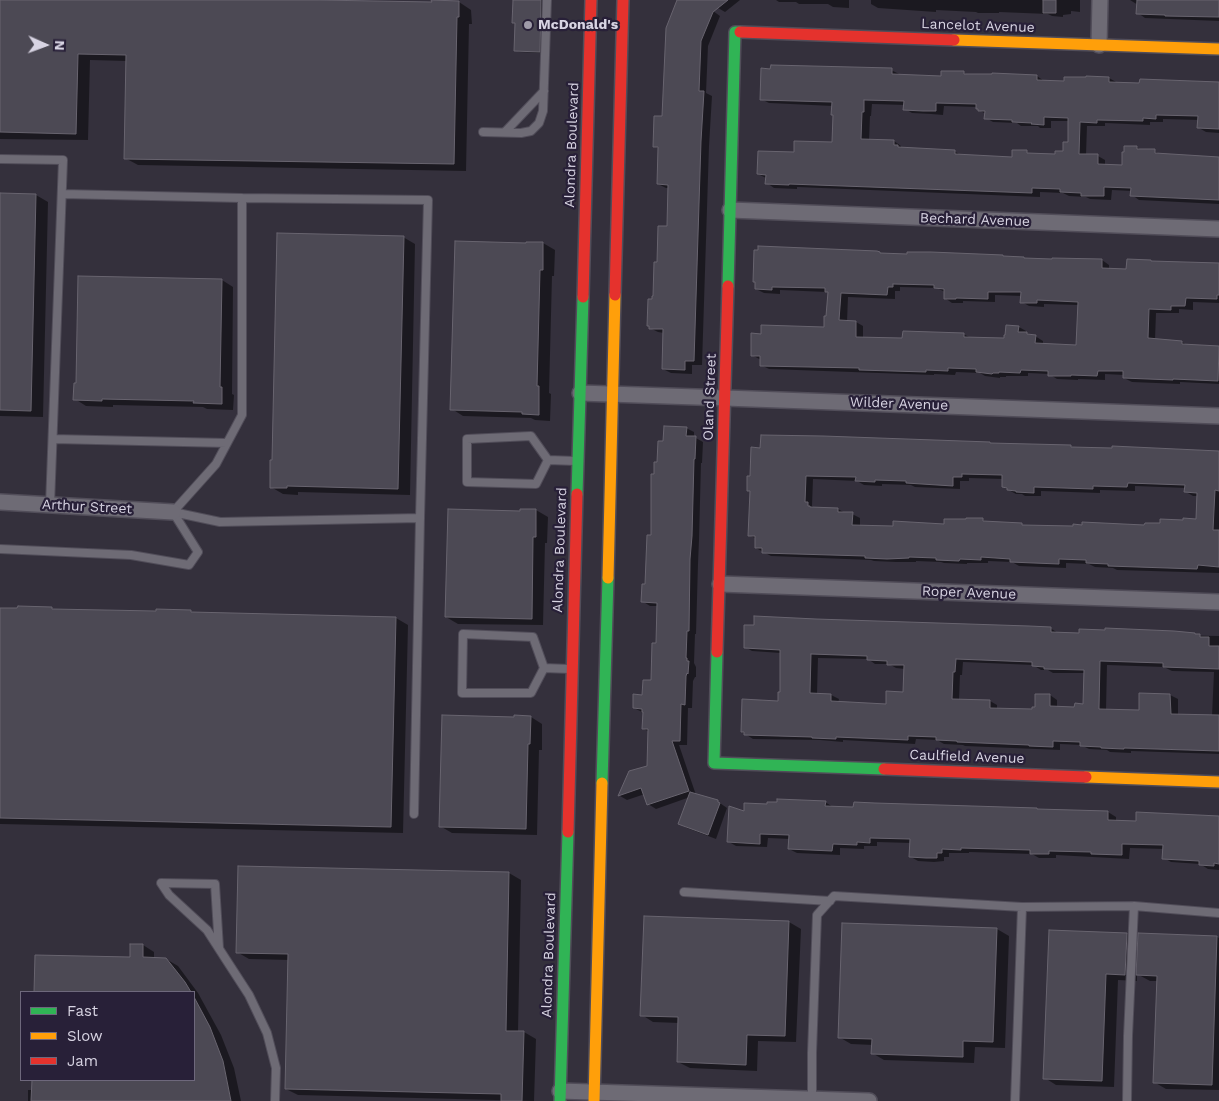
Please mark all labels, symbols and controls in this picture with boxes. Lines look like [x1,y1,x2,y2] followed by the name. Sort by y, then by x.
[921,16,1035,36] street label: Lancelot Avenue
[538,17,618,33] place label: McDonald's
[522,19,534,31] marker: McDonald's
[20,20,70,70] north arrow
[52,40,68,51] text: N
[561,82,583,208] street label: Alondra Boulevard
[920,210,1030,230] street label: Bechard Avenue
[700,353,720,441] street label: Oland Street
[850,394,948,414] street label: Wilder Avenue
[549,487,571,613] street label: Alondra Boulevard
[41,496,133,518] street label: Arthur Street
[922,583,1016,603] street label: Roper Avenue
[909,747,1025,767] street label: Caulfield Avenue
[538,892,560,1018] street label: Alondra Boulevard
[20,991,195,1081] legend
[67,1002,98,1020] text: Fast
[67,1027,103,1045] text: Slow
[67,1052,98,1070] text: Jam

